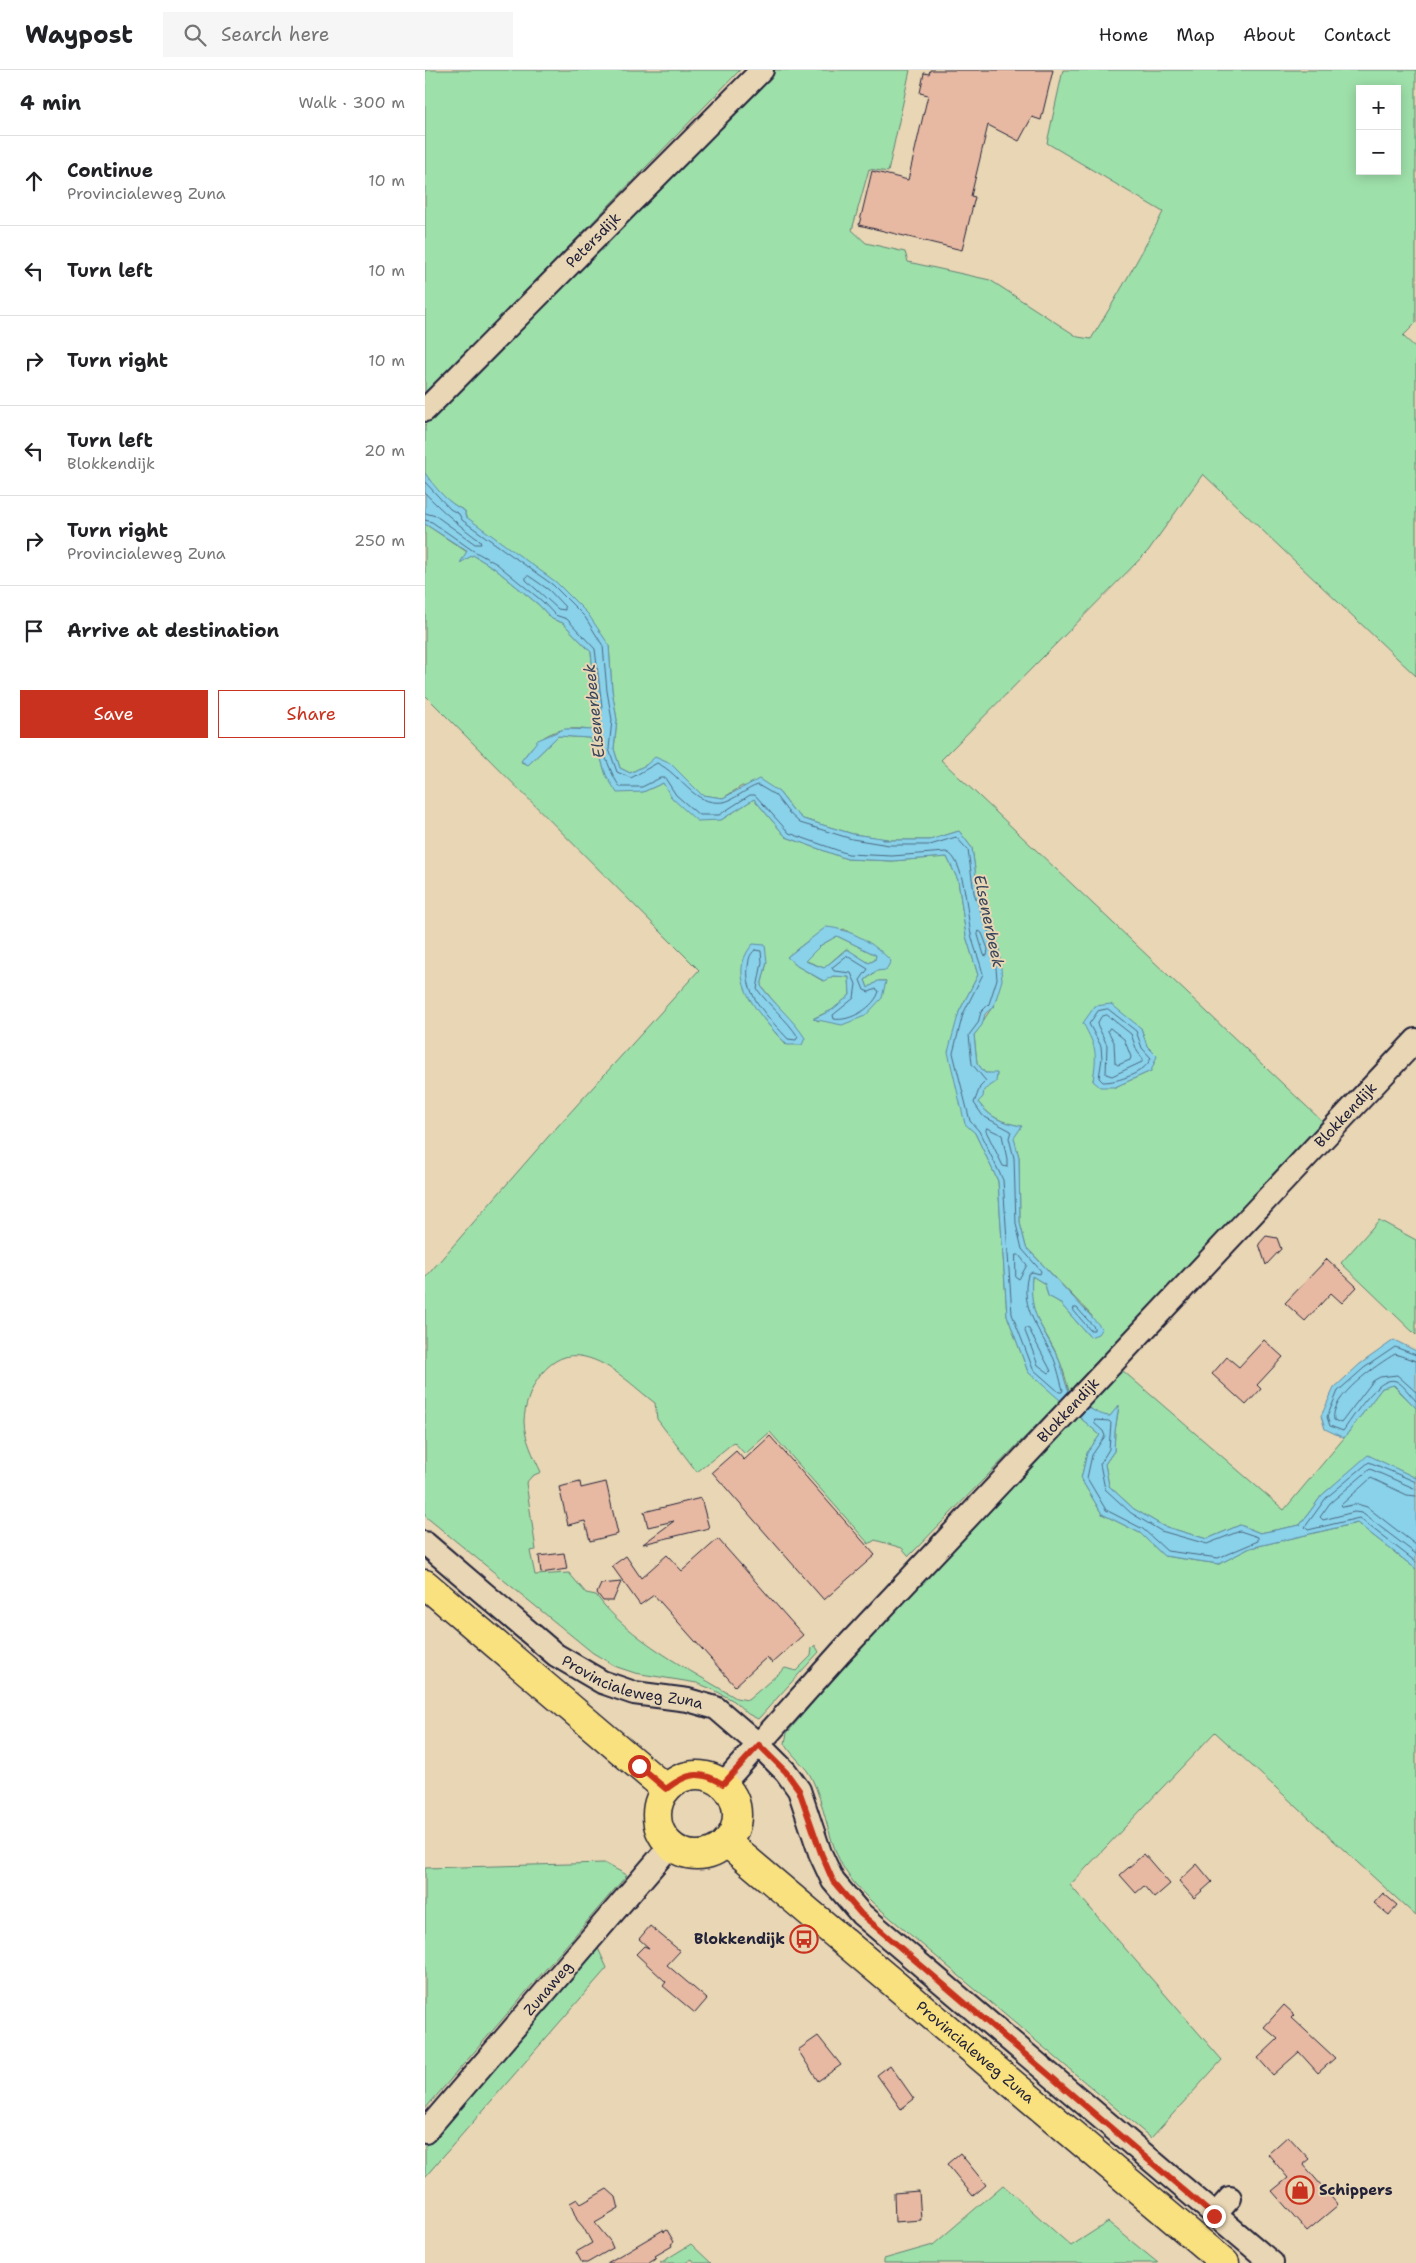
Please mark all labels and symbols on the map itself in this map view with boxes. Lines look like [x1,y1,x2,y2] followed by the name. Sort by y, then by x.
[561,208,625,272] street label: Petersdijk
[579,663,609,759] water label: Elsenerbeek
[969,873,1009,969] water label: Elsenerbeek
[1310,1078,1381,1152] street label: Blokkendijk
[1033,1373,1104,1447] street label: Blokkendijk
[558,1650,706,1714] street label: Provincialeweg Zuna
[628,1755,651,1778] route start
[789,1924,819,1954] bus stop icon: Blokkendijk
[694,1929,785,1949] place label: Blokkendijk
[519,1957,577,2020] street label: Zunaweg
[912,1997,1039,2108] street label: Provincialeweg Zuna
[1285,2175,1315,2205] shop icon: Schippers
[1319,2180,1393,2200] place label: Schippers
[1203,2205,1226,2228] route end

